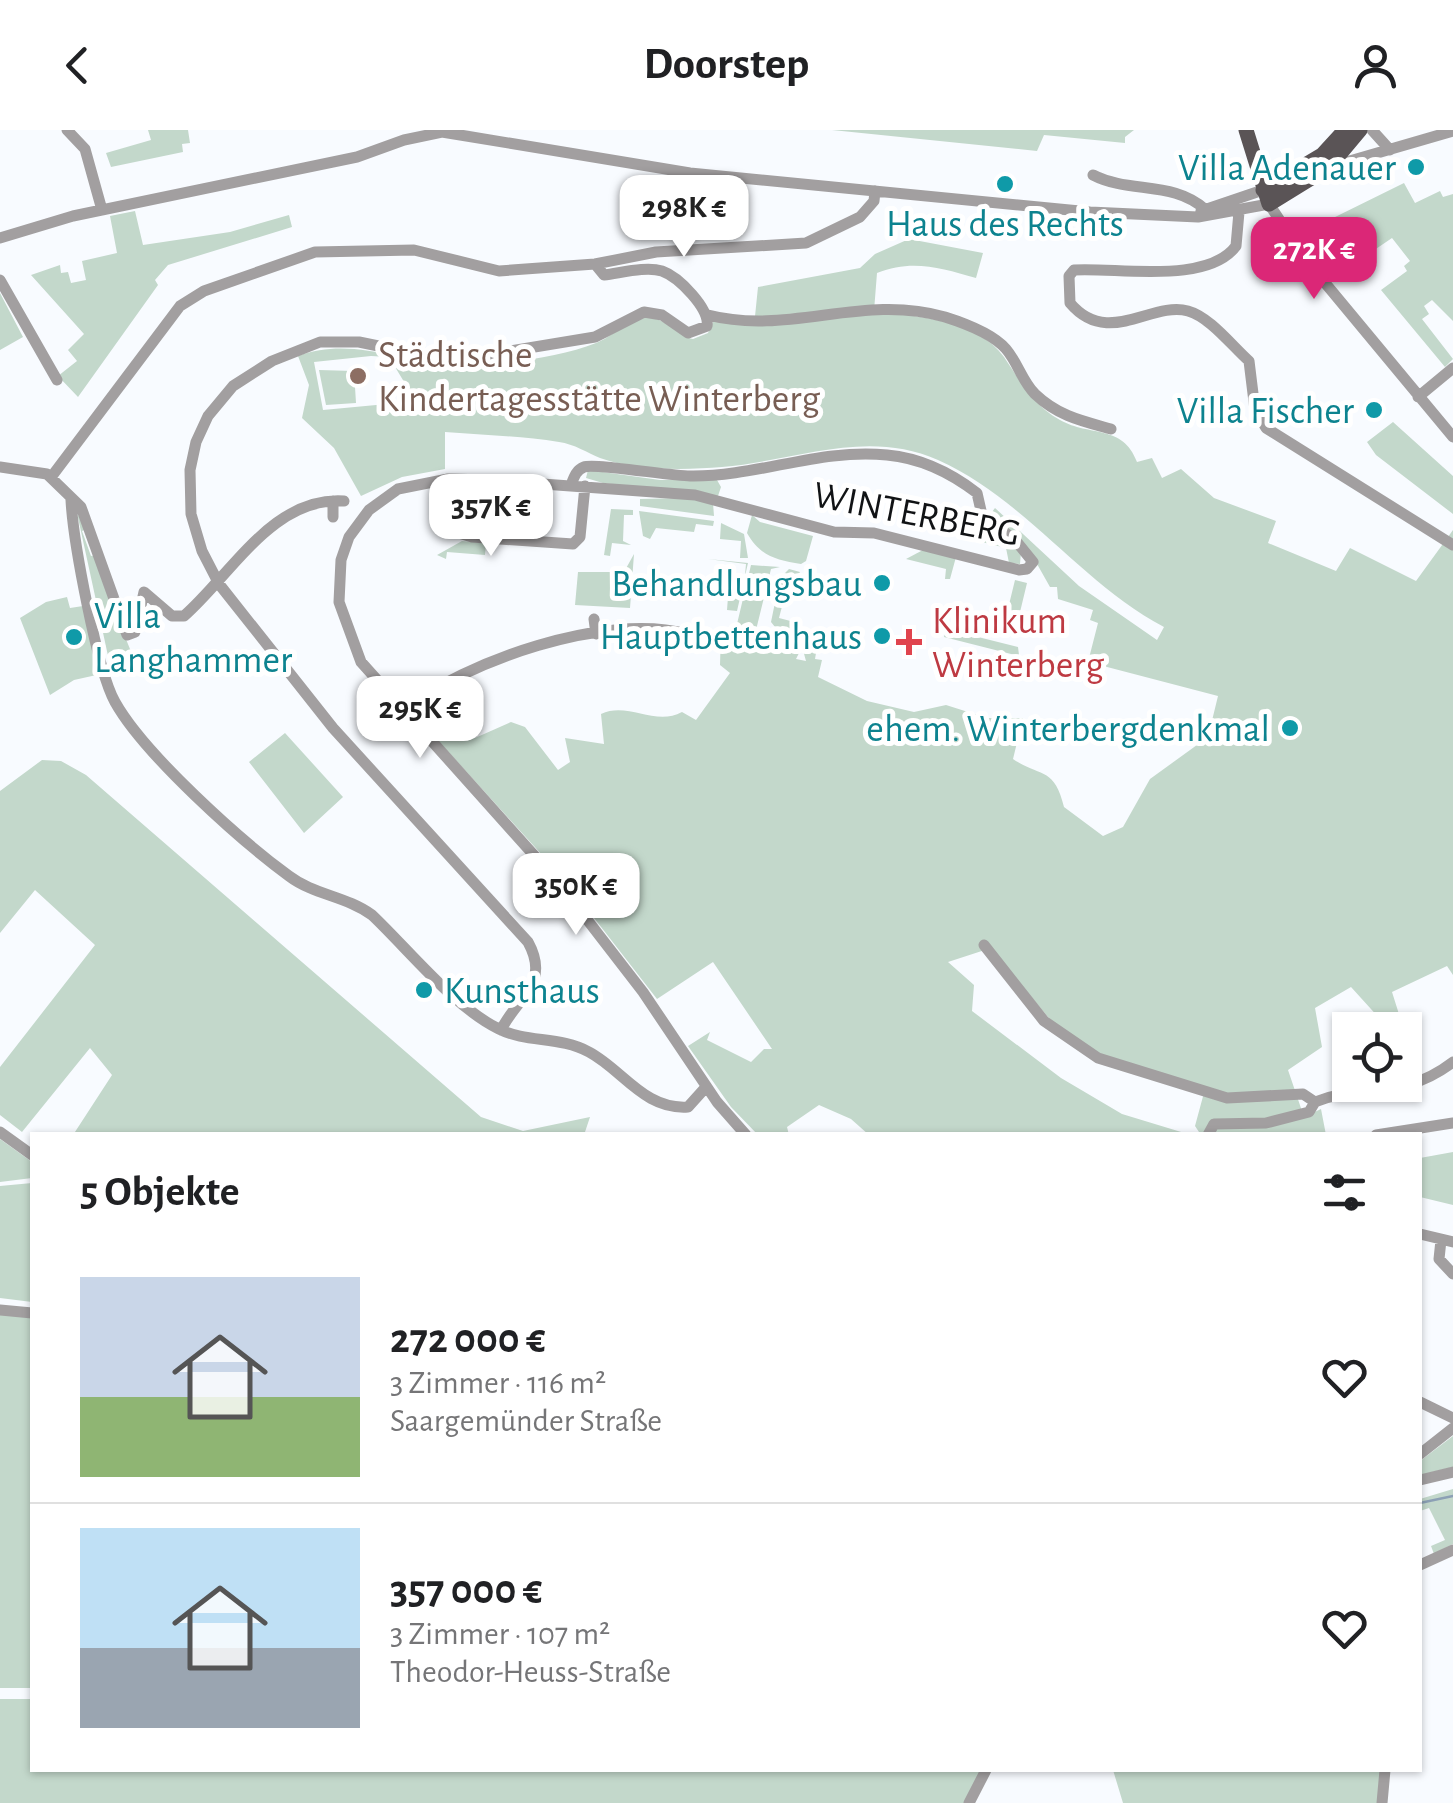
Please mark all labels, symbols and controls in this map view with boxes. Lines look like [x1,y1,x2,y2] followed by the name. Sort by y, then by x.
[50,38,105,93] icon: back
[1348,38,1403,93] icon: person
[644,42,809,87] text: Doorstep
[1178,150,1397,188] place label: Villa Adenauer
[1405,156,1427,178] marker: Villa Adenauer
[994,173,1016,195] marker: Haus des Rechts
[603,175,765,260] pin: 298K €
[642,191,726,223] text: 298K €
[886,206,1124,244] place label: Haus des Rechts
[1233,217,1395,302] pin: 272K €
[1273,233,1355,265] text: 272K €
[378,337,821,419] place label: Städtische Kindertagesstätte Winterberg
[347,365,369,387] marker: Städtische Kindertagesstätte Winterberg
[1177,393,1355,431] place label: Villa Fischer
[1363,399,1385,421] marker: Villa Fischer
[410,474,572,559] pin: 357K €
[810,476,1023,554] street label: WINTERBERG
[451,490,531,522] text: 357K €
[611,566,862,604] place label: Behandlungsbau
[871,572,893,594] marker: Behandlungsbau
[94,598,293,680] place label: Villa Langhammer
[932,603,1104,685] place label: Klinikum Winterberg
[600,619,862,657] place label: Hauptbettenhaus
[871,625,893,647] marker: Hauptbettenhaus
[63,626,85,648] marker: Villa Langhammer
[896,629,922,655] marker: Klinikum Winterberg
[339,676,501,761] pin: 295K €
[379,692,461,724] text: 295K €
[866,711,1270,749] place label: ehem. Winterbergdenkmal
[1279,717,1301,739] marker: ehem. Winterbergdenkmal
[495,853,657,938] pin: 350K €
[535,869,617,901] text: 350K €
[444,973,600,1011] place label: Kunsthaus
[413,979,435,1001] marker: Kunsthaus
[1332,1012,1422,1102] map controls
[1332,1012,1422,1102] button: locate
[1317,1165,1372,1220] icon: filters
[80,1171,240,1213] text: 5 Objekte
[160,1317,280,1437] icon: home
[390,1318,546,1360] text: 272 000 €
[1317,1350,1372,1405] icon: heart
[390,1367,606,1399] text: 3 Zimmer · 116 m²
[390,1405,662,1437] text: Saargemünder Straße
[160,1568,280,1688] icon: home
[390,1569,542,1611] text: 357 000 €
[1317,1601,1372,1656] icon: heart
[390,1618,610,1650] text: 3 Zimmer · 107 m²
[390,1656,671,1688] text: Theodor-Heuss-Straße

